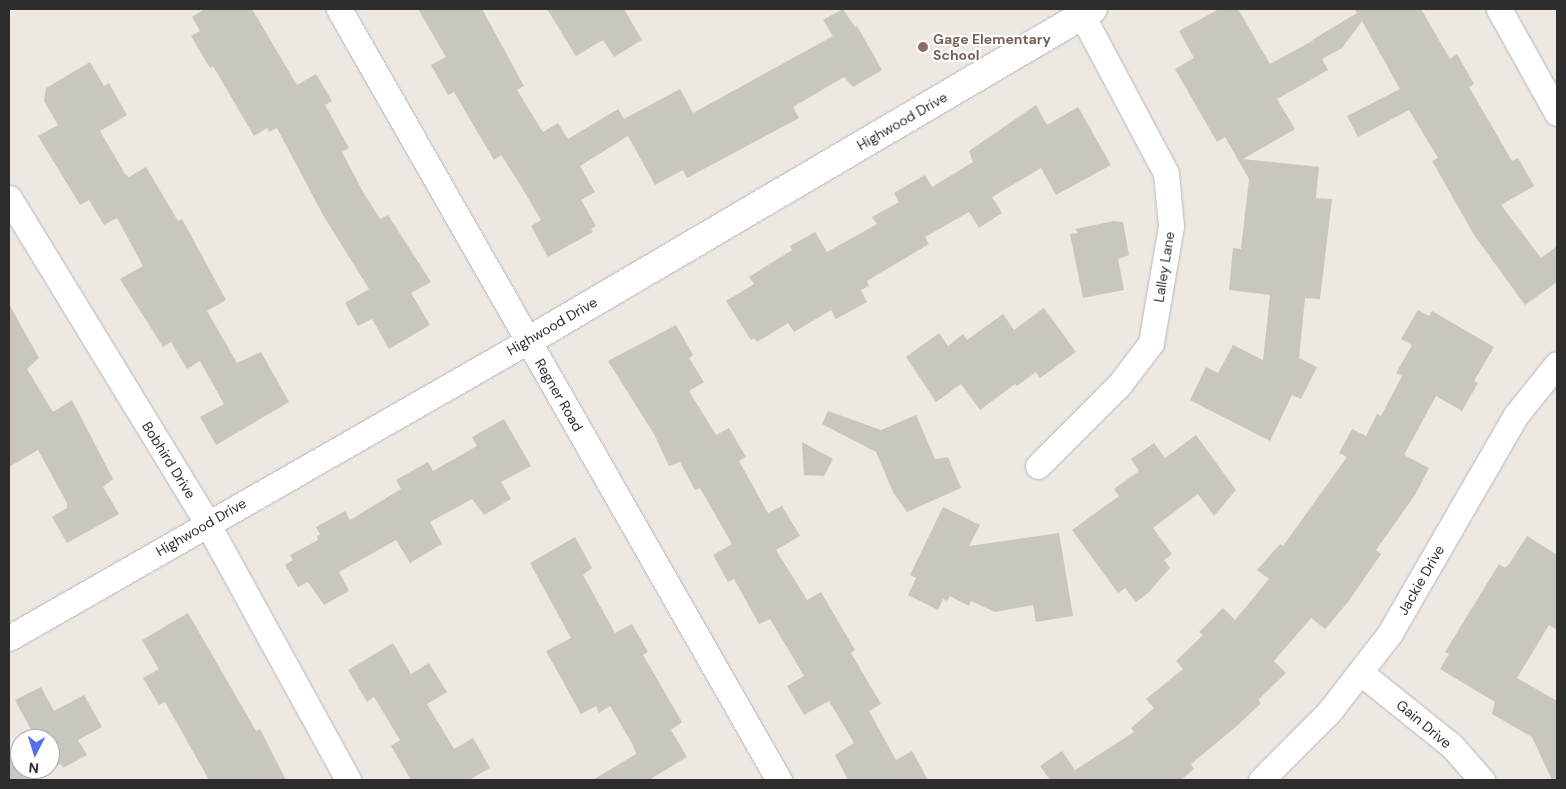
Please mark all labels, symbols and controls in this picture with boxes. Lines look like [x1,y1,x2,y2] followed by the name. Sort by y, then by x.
[933,31,1051,64] place label: Gage Elementary School
[917,41,929,53] marker: Gage Elementary School
[854,88,950,154] street label: Highwood Drive
[1150,230,1178,304] street label: Lalley Lane
[504,293,600,359] street label: Highwood Drive
[531,356,587,434] street label: Regner Road
[139,418,199,502] street label: Bobhird Drive
[153,494,249,560] street label: Highwood Drive
[1394,542,1448,618] street label: Jackie Drive
[1393,696,1455,752] street label: Gain Drive
[10,729,60,779] north arrow
[28,759,40,777] text: N

